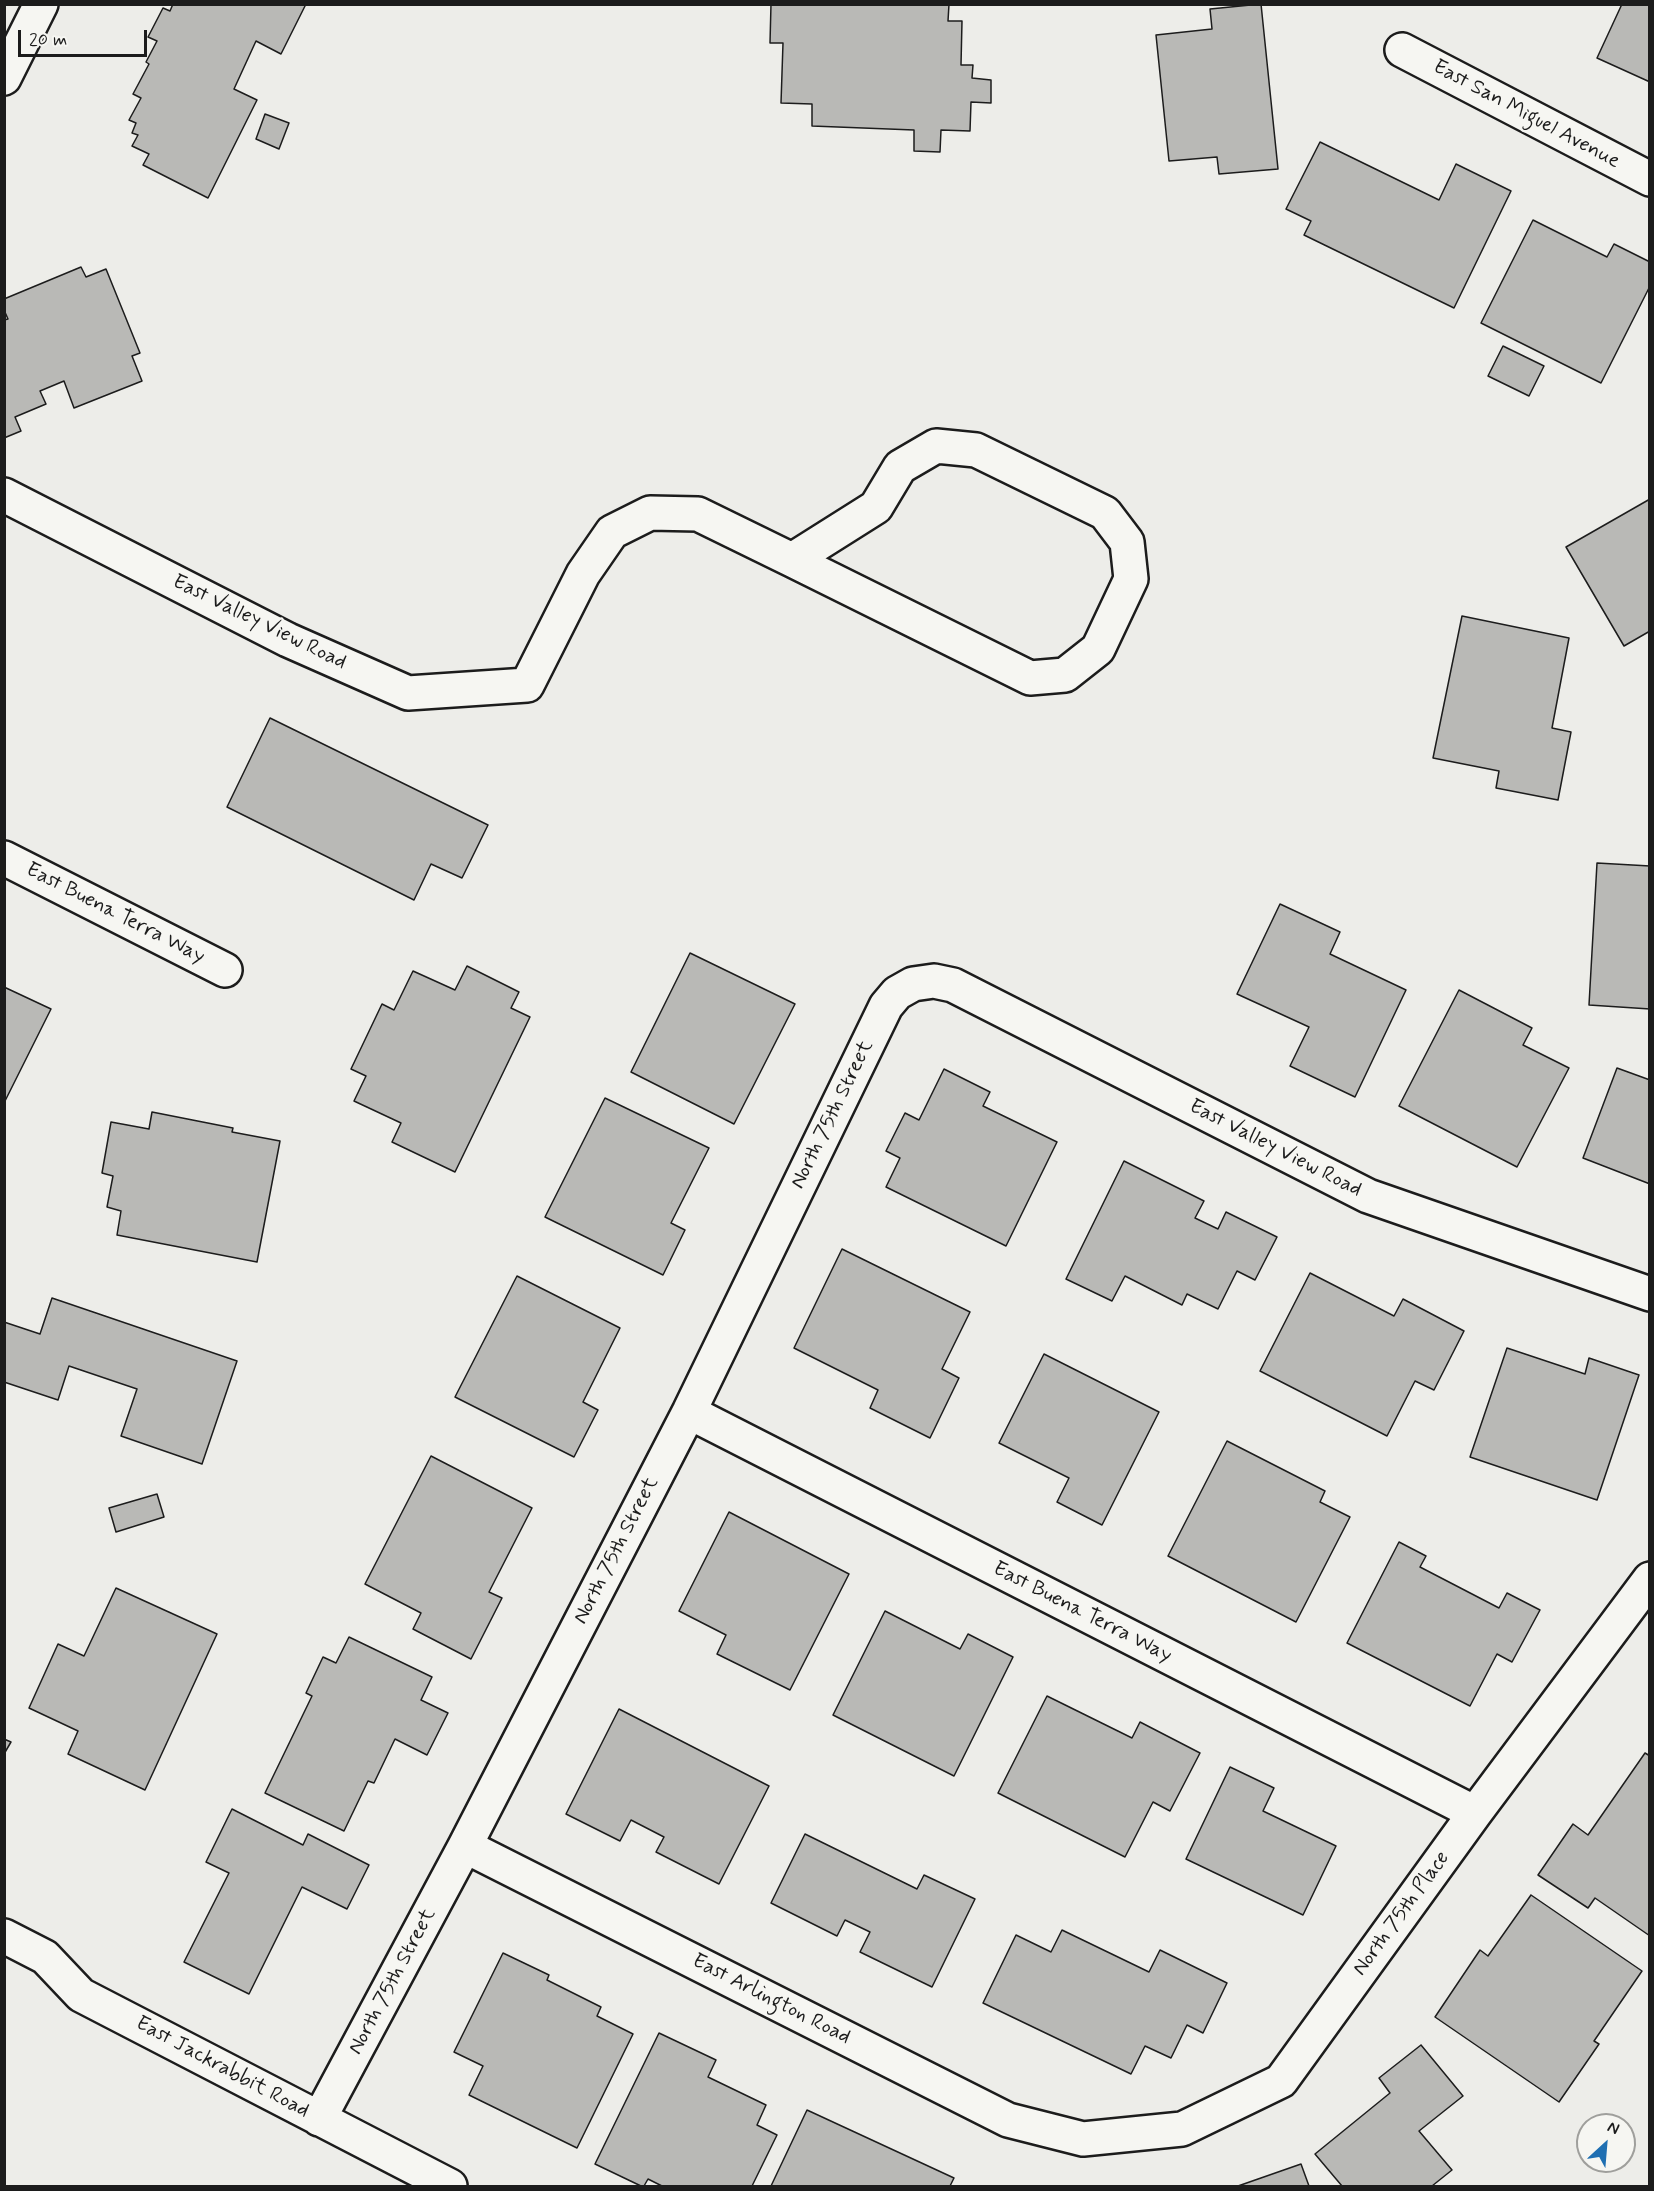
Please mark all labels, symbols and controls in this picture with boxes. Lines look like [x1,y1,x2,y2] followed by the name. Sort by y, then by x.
[21,18,150,56] scale bar
[29,28,67,52] text: 20 m
[1428,55,1624,175] street label: East San Miguel Avenue
[168,570,350,676] street label: East Valley View Road
[21,858,209,970] street label: East Buena Terra Way
[786,1037,880,1193] street label: North 75th Street
[1184,1095,1366,1203] street label: East Valley View Road
[569,1473,665,1629] street label: North 75th Street
[988,1557,1176,1669] street label: East Buena Terra Way
[1348,1847,1456,1981] street label: North 75th Place
[344,1905,442,2059] street label: North 75th Street
[688,1949,854,2051] street label: East Arlington Road
[131,2012,313,2124] street label: East Jackrabbit Road
[1576,2113,1636,2173] north arrow
[1604,2116,1623,2140] text: N

